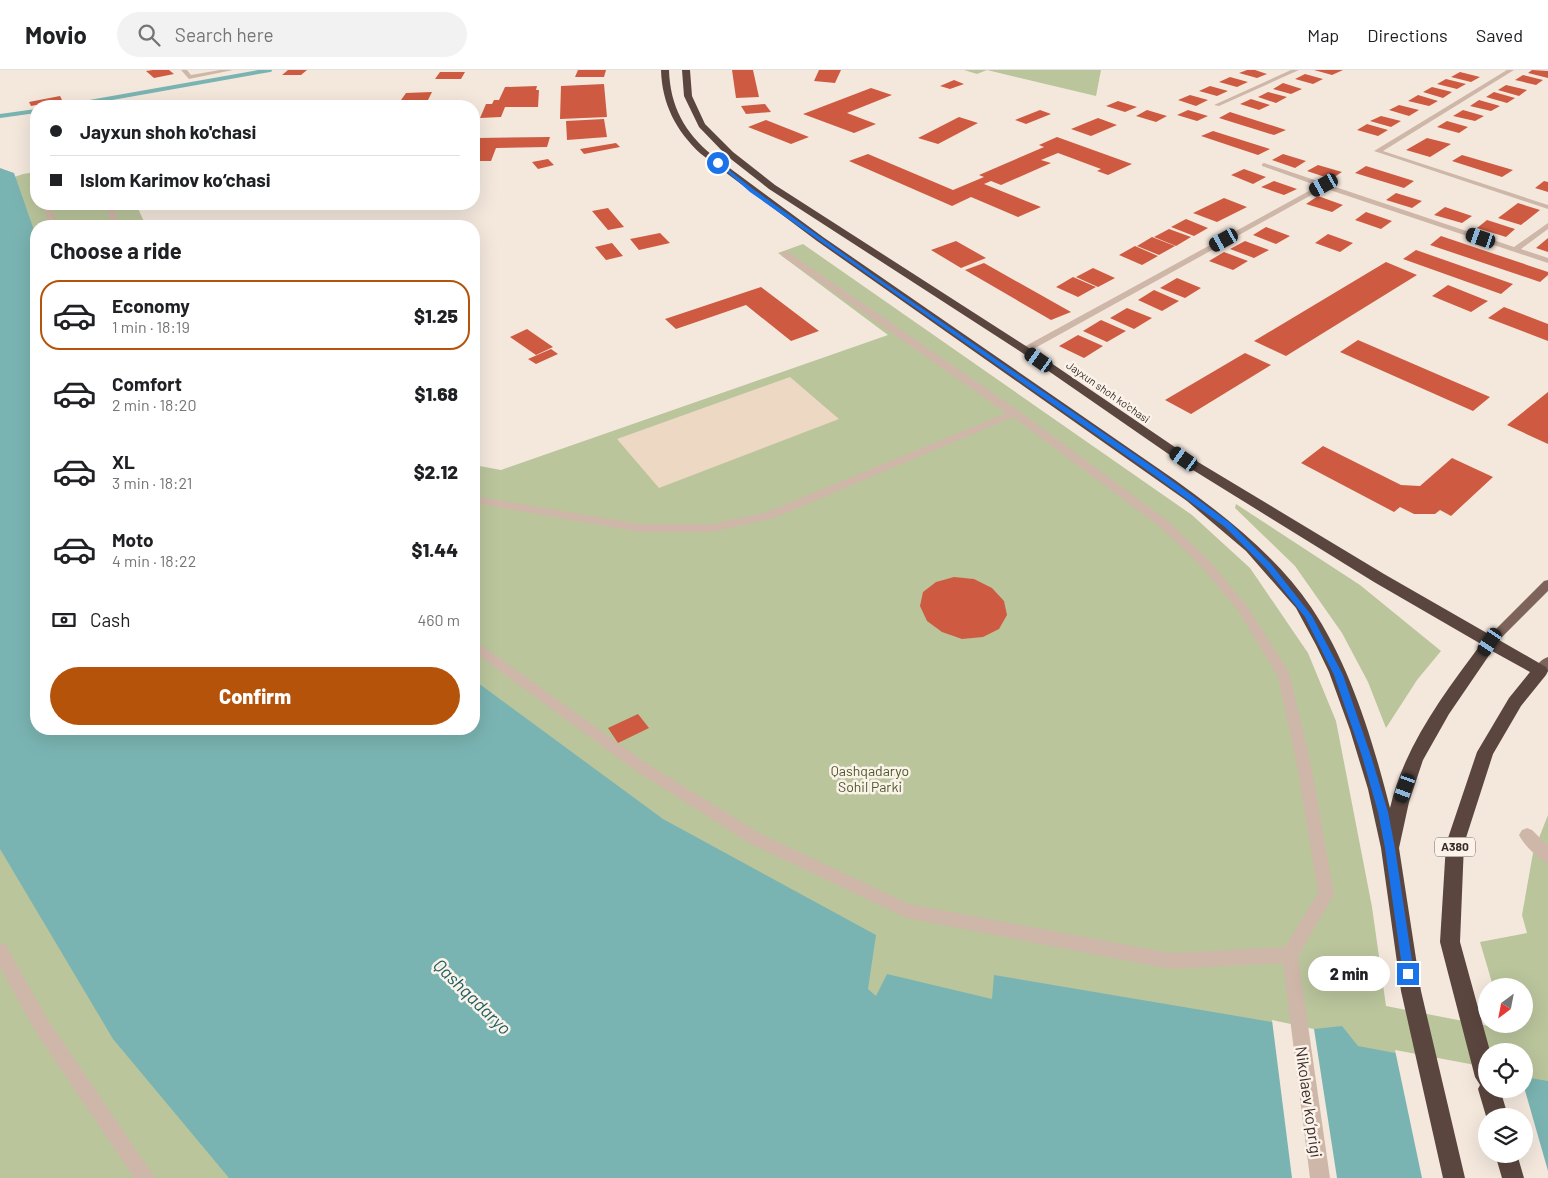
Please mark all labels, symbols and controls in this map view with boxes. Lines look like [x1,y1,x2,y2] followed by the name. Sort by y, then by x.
[117,12,467,57] search box
[25,20,87,49] text: Movio
[135,21,163,49] icon: search
[175,23,274,46] text: Search here
[1307,24,1339,46] text: Map
[1367,24,1448,46] text: Directions
[1476,24,1523,46] text: Saved
[80,120,256,143] text: Jayxun shoh ko'chasi
[707,152,729,174] route start
[80,168,271,191] text: Islom Karimov ko‘chasi
[1307,171,1340,199] car
[1207,226,1240,254] car
[1464,226,1497,250] car
[50,237,182,263] text: Choose a ride
[52,293,97,338] icon: car
[112,294,190,317] text: Economy
[414,304,458,327] text: $1.25
[112,317,190,336] text: 1 min · 18:19
[1022,345,1055,375] car
[1064,358,1153,425] street label: Jayxun shoh ko'chasi
[52,371,97,416] icon: car
[112,372,182,395] text: Comfort
[414,382,458,405] text: $1.68
[112,395,196,414] text: 2 min · 18:20
[1167,444,1200,474] car
[52,449,97,494] icon: car
[112,450,135,473] text: XL
[414,460,458,483] text: $2.12
[112,473,192,492] text: 3 min · 18:21
[52,527,97,572] icon: car
[112,528,154,551] text: Moto
[412,538,458,561] text: $1.44
[112,551,196,570] text: 4 min · 18:22
[50,606,78,634] icon: cash
[90,608,131,631] text: Cash
[417,610,460,629] text: 460 m
[1475,625,1504,659] car
[50,667,460,725] button: Confirm
[831,762,909,795] park label: Qashqadaryo Sohil Parki
[1392,771,1417,805] car
[1435,838,1475,856] road number: A380
[429,954,516,1039] water label: Qashqadaryo
[1308,956,1390,992] callout: 2 min
[1397,963,1419,985] route end
[1330,964,1368,983] text: 2 min
[1478,978,1532,1032] north arrow
[1478,978,1533,1163] map controls
[1478,1043,1533,1098] button: locate
[1292,1045,1327,1159] street label: Nikolaev ko‘prigi
[1478,1108,1533,1163] button: layers

